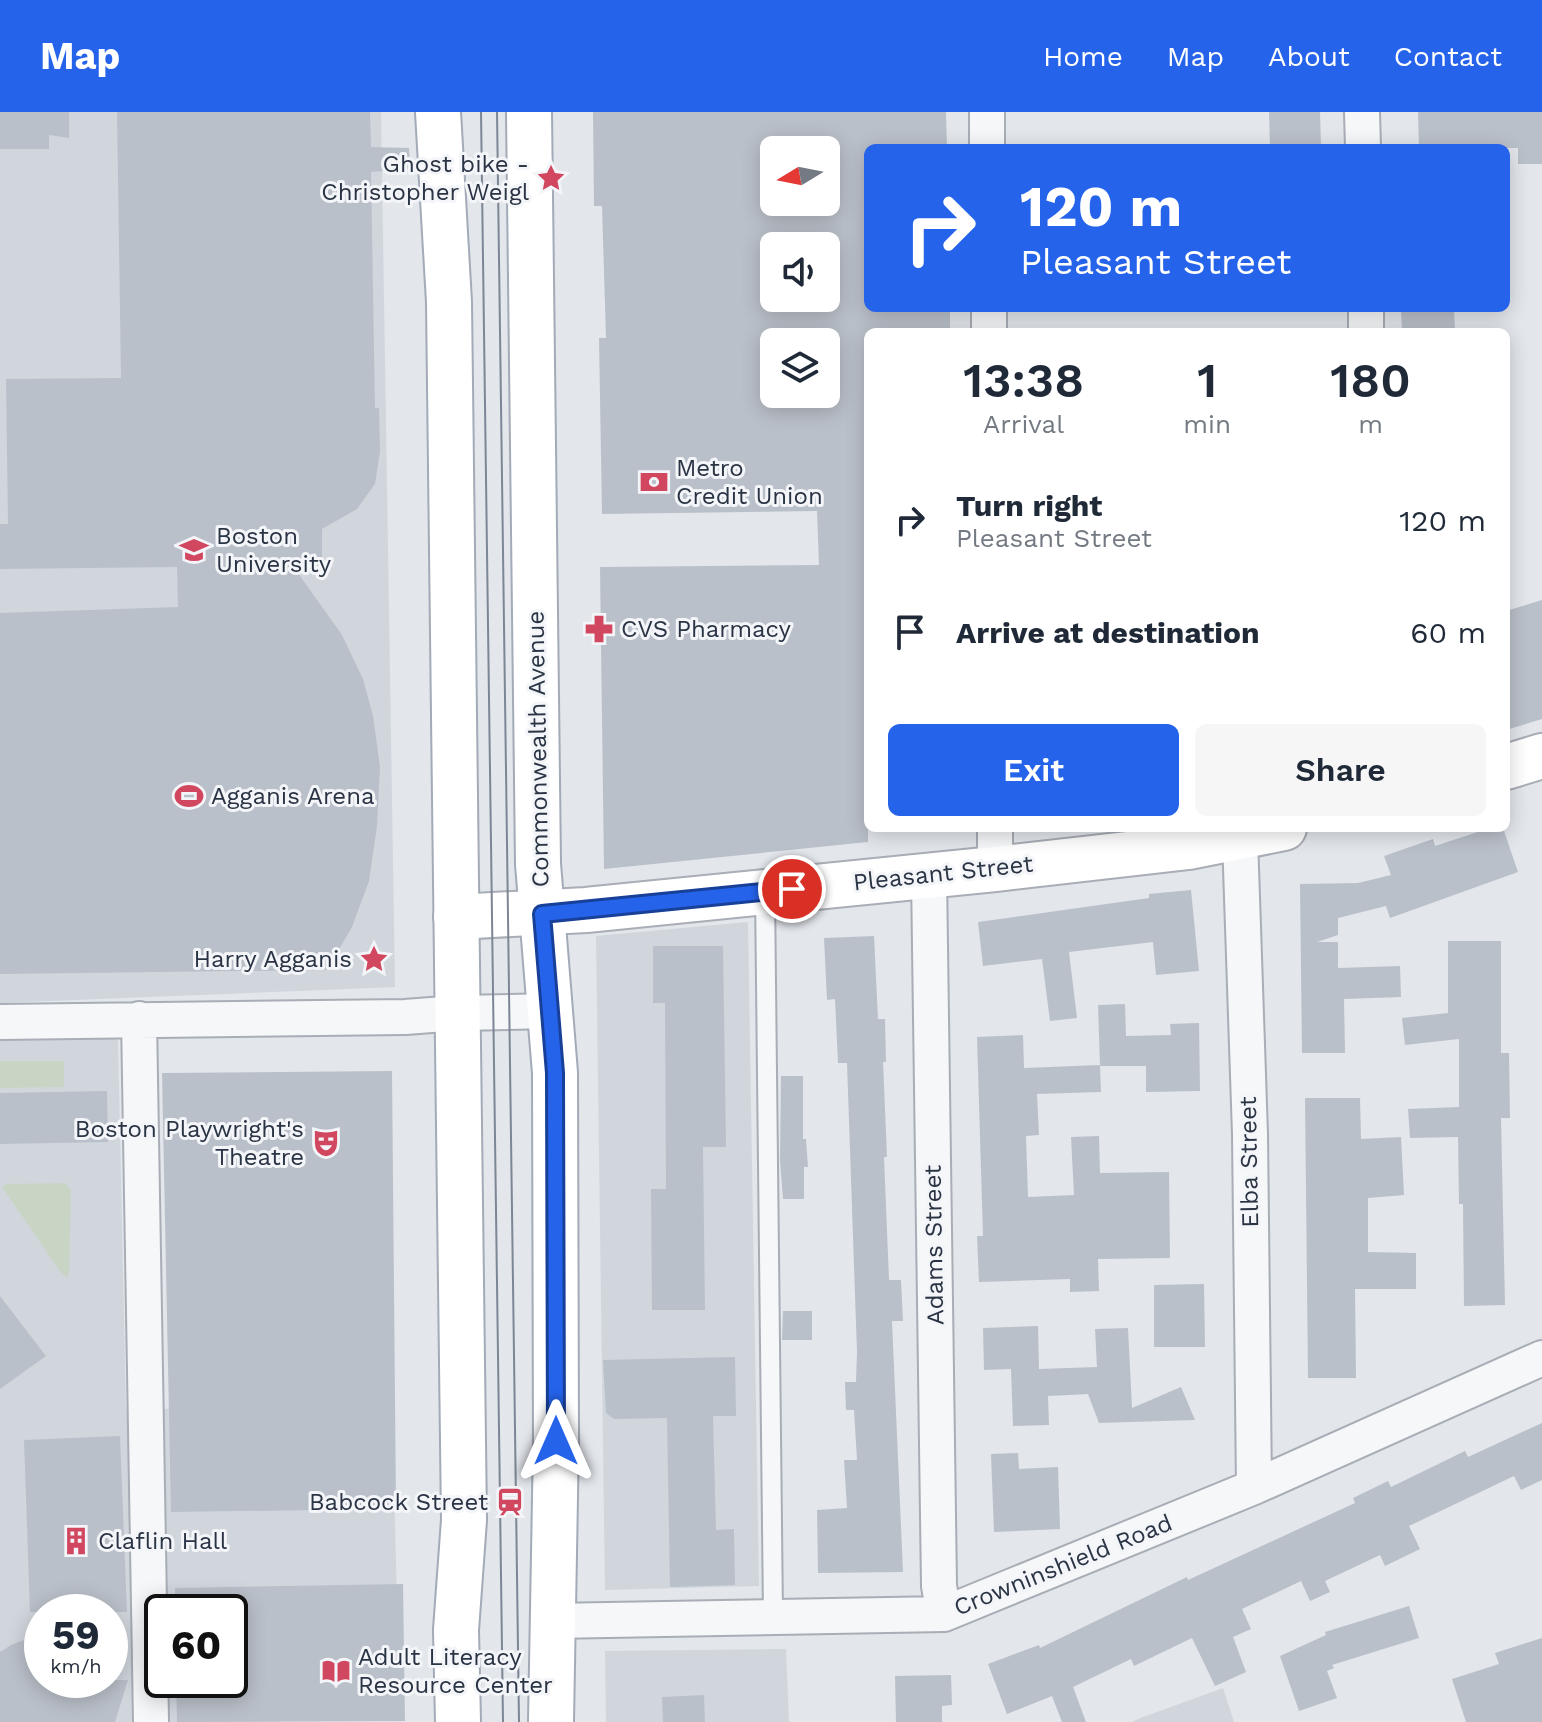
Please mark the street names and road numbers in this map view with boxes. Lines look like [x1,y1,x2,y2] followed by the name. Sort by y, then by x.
[522,610,554,888] street label: Commonwealth Avenue
[852,850,1034,896] street label: Pleasant Street
[1234,1096,1264,1228] street label: Elba Street
[919,1165,949,1325] street label: Adams Street
[950,1508,1176,1622] street label: Crowninshield Road

